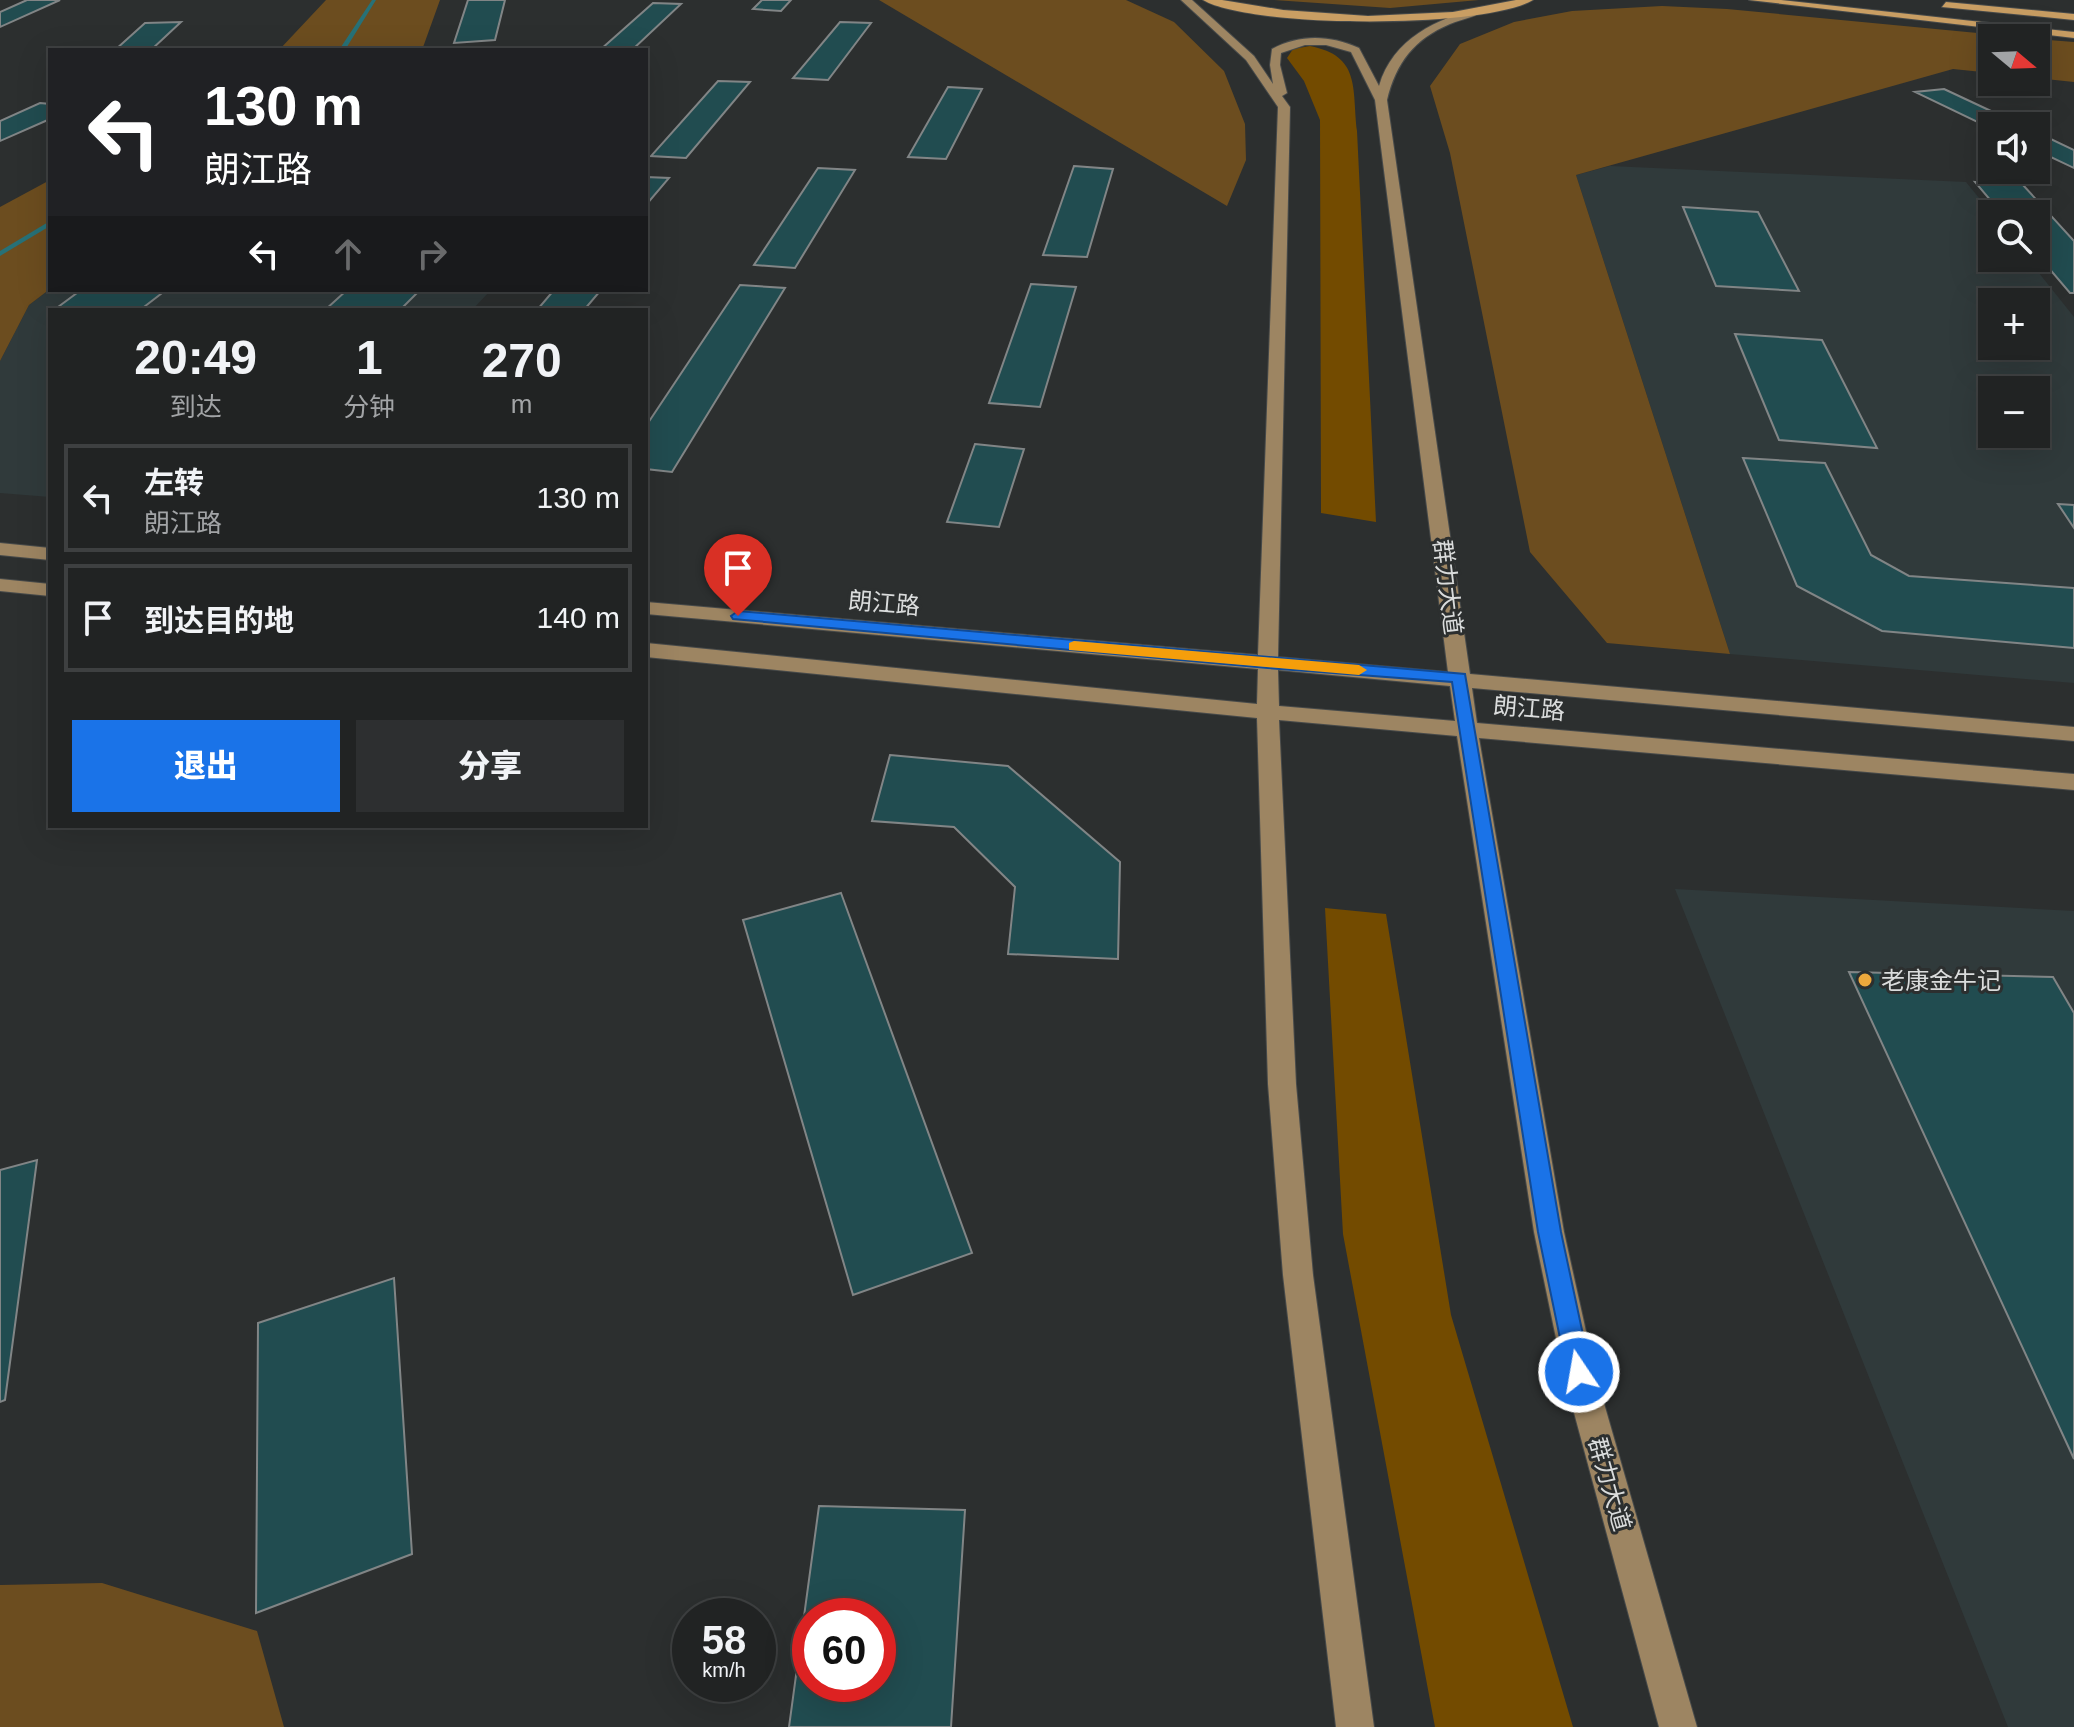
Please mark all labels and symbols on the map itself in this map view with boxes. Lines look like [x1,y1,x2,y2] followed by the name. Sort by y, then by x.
[1978,24,2050,96] north arrow
[704,534,772,616] pin
[1429,538,1467,636] street label: 群力大道
[847,586,921,620] street label: 朗江路
[1492,691,1566,725] street label: 朗江路
[1881,967,2001,994] place label: 老康金牛记
[1856,971,1874,989] marker: 老康金牛记
[1537,1330,1621,1414] position arrow
[1584,1434,1636,1534] street label: 群力大道
[792,1598,896,1702] speed limit sign: 60

